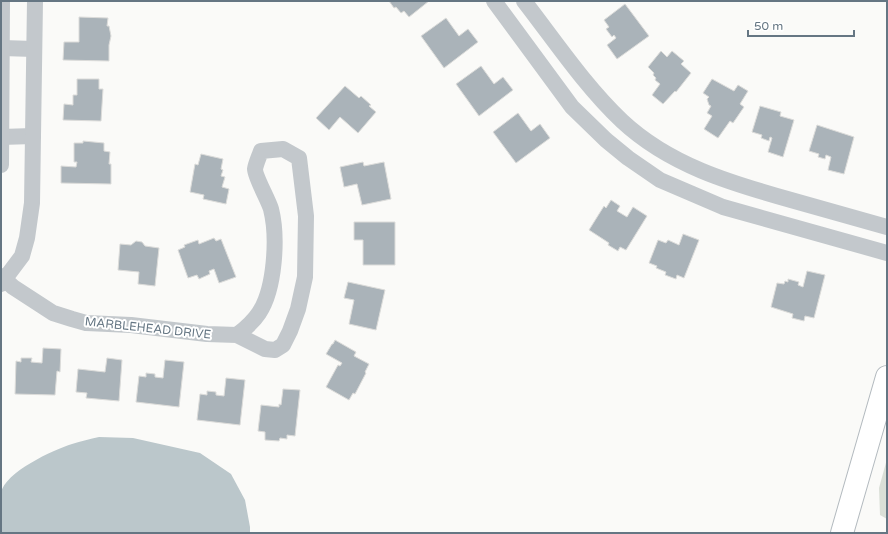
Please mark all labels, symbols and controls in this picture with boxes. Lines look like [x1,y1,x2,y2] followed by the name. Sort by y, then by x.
[748,12,854,38] scale bar
[754,19,783,33] text: 50 m
[84,314,212,342] street label: MARBLEHEAD DRIVE

